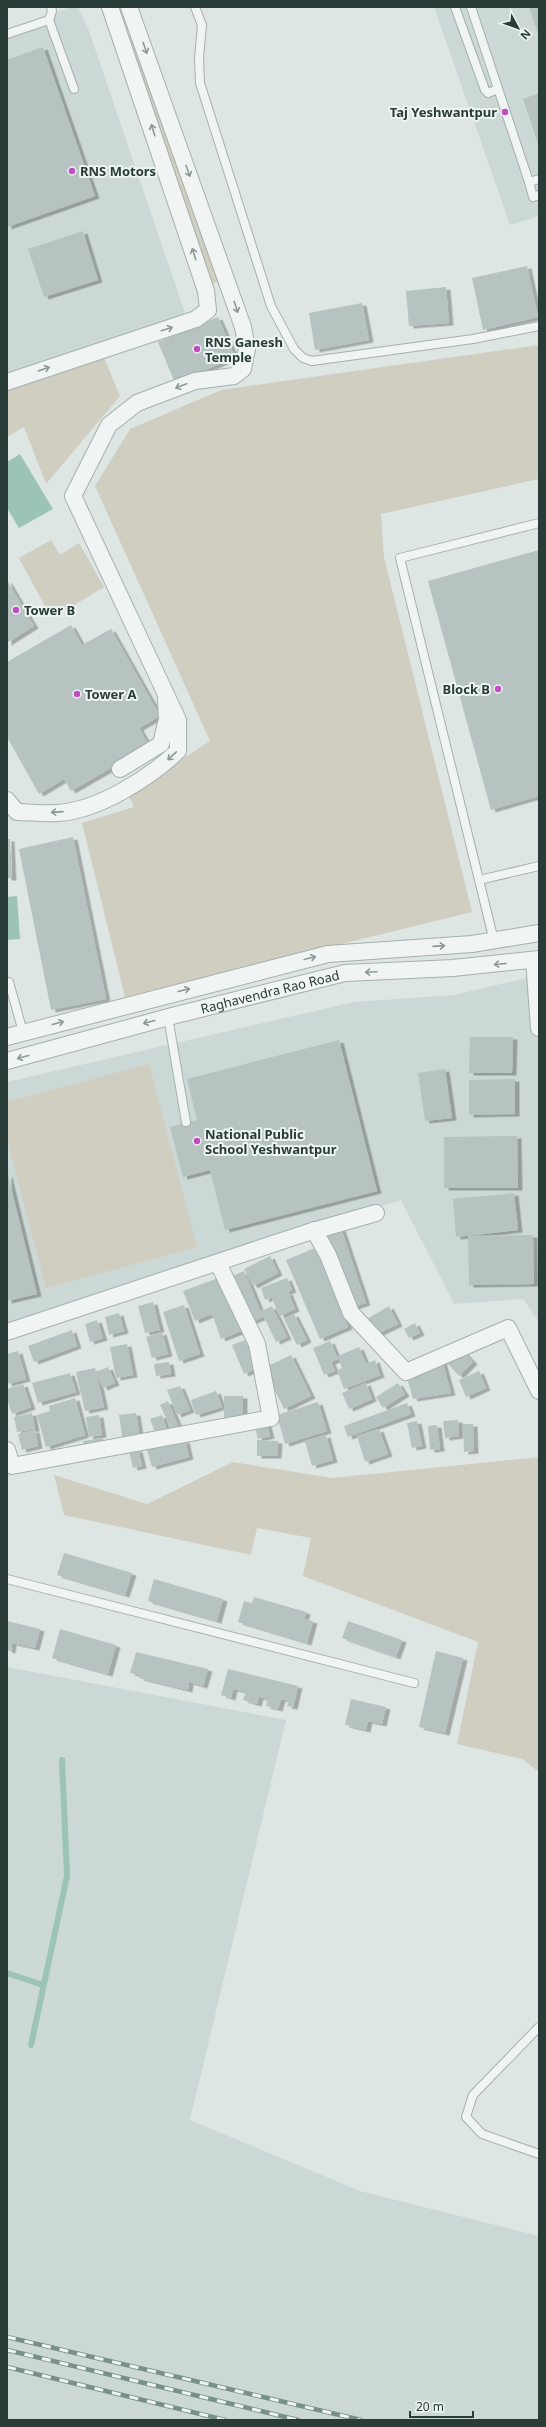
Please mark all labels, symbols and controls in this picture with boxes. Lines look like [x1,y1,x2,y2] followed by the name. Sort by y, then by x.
[498,8,538,48] north arrow
[517,27,535,43] text: N
[142,42,149,55] one-way arrow
[390,103,497,121] place label: Taj Yeshwantpur
[500,107,510,117] marker: Taj Yeshwantpur
[149,124,156,137] one-way arrow
[80,162,156,180] place label: RNS Motors
[185,165,193,177] one-way arrow
[67,166,77,176] marker: RNS Motors
[189,248,197,260] one-way arrow
[233,300,240,313] one-way arrow
[161,325,174,332] one-way arrow
[205,333,283,366] place label: RNS Ganesh Temple
[192,344,202,354] marker: RNS Ganesh Temple
[37,365,49,373] one-way arrow
[175,383,187,391] one-way arrow
[24,601,75,619] place label: Tower B
[11,605,21,615] marker: Tower B
[443,680,490,698] place label: Block B
[493,684,503,694] marker: Block B
[85,685,137,703] place label: Tower A
[72,689,82,699] marker: Tower A
[167,752,177,761] one-way arrow
[51,809,64,816] one-way arrow
[432,943,445,950] one-way arrow
[303,954,316,962] one-way arrow
[494,960,507,967] one-way arrow
[199,966,341,1018] street label: Raghavendra Rao Road
[365,968,378,976] one-way arrow
[177,986,190,994] one-way arrow
[51,1019,64,1026] one-way arrow
[142,1019,155,1027] one-way arrow
[17,1054,30,1061] one-way arrow
[205,1125,337,1158] place label: National Public School Yeshwantpur
[192,1136,202,1146] marker: National Public School Yeshwantpur
[410,2393,473,2419] scale bar
[416,2398,444,2415] text: 20 m

